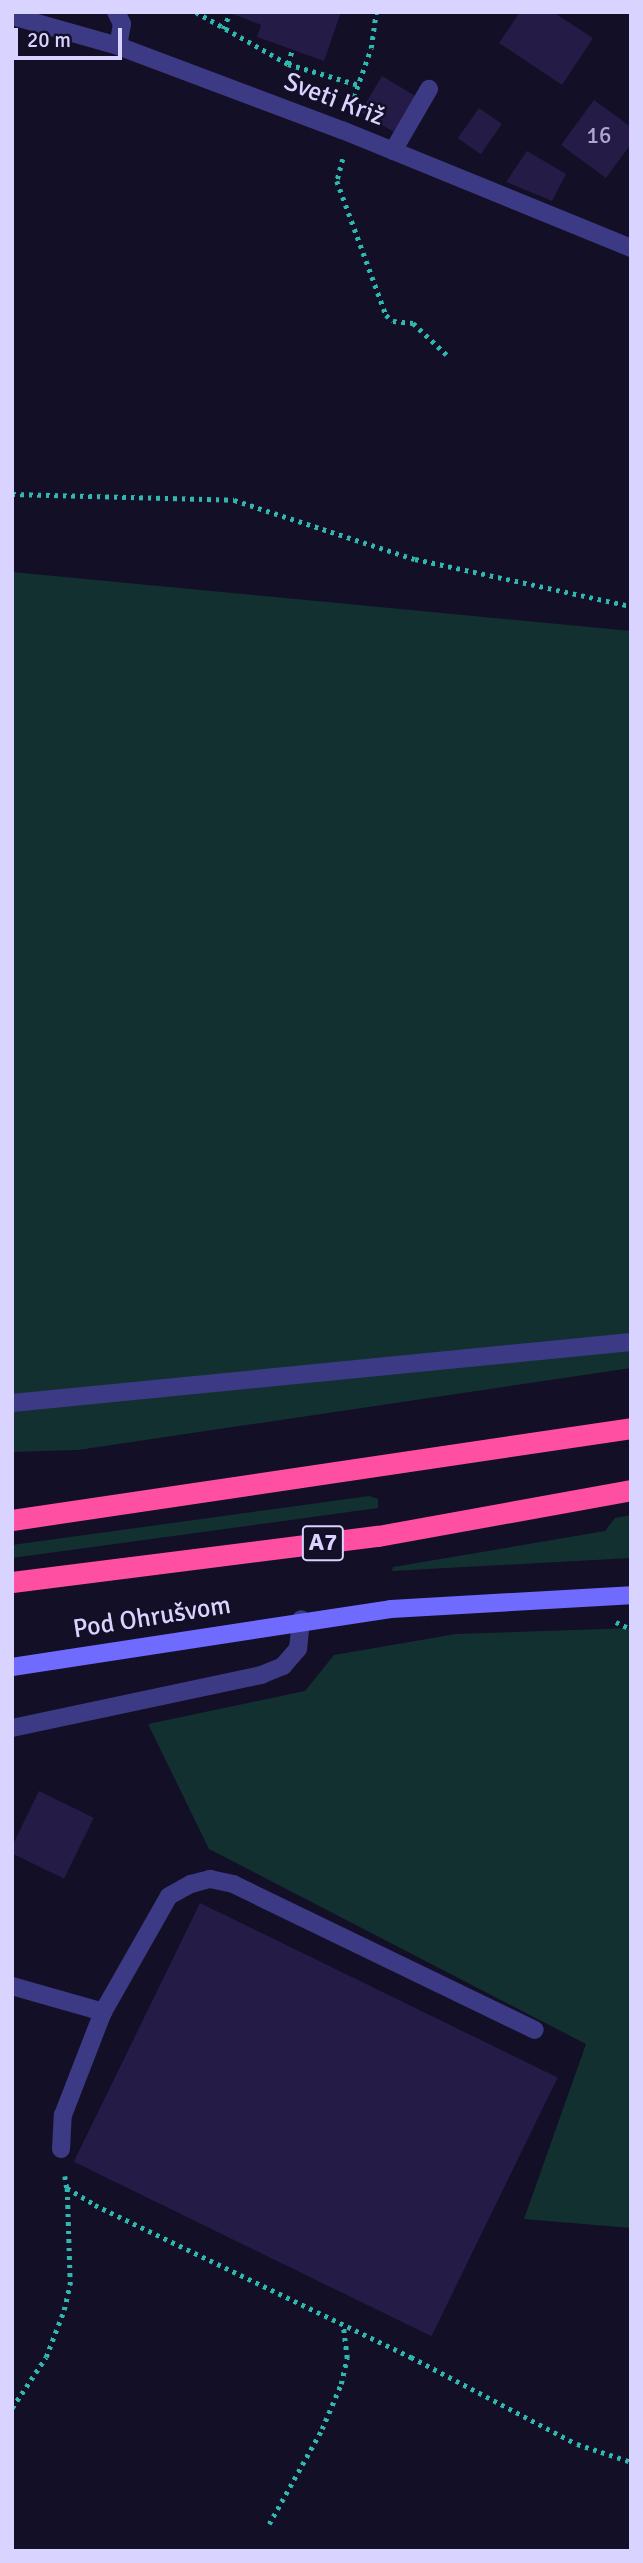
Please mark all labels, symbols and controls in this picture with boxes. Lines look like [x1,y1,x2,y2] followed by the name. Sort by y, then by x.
[18,14,126,58] scale bar
[27,27,71,53] text: 20 m
[280,67,388,133] street label: Sveti Križ
[587,122,611,150] house number: 16
[300,1522,346,1563] road number: A7
[71,1590,233,1646] street label: Pod Ohrušvom

